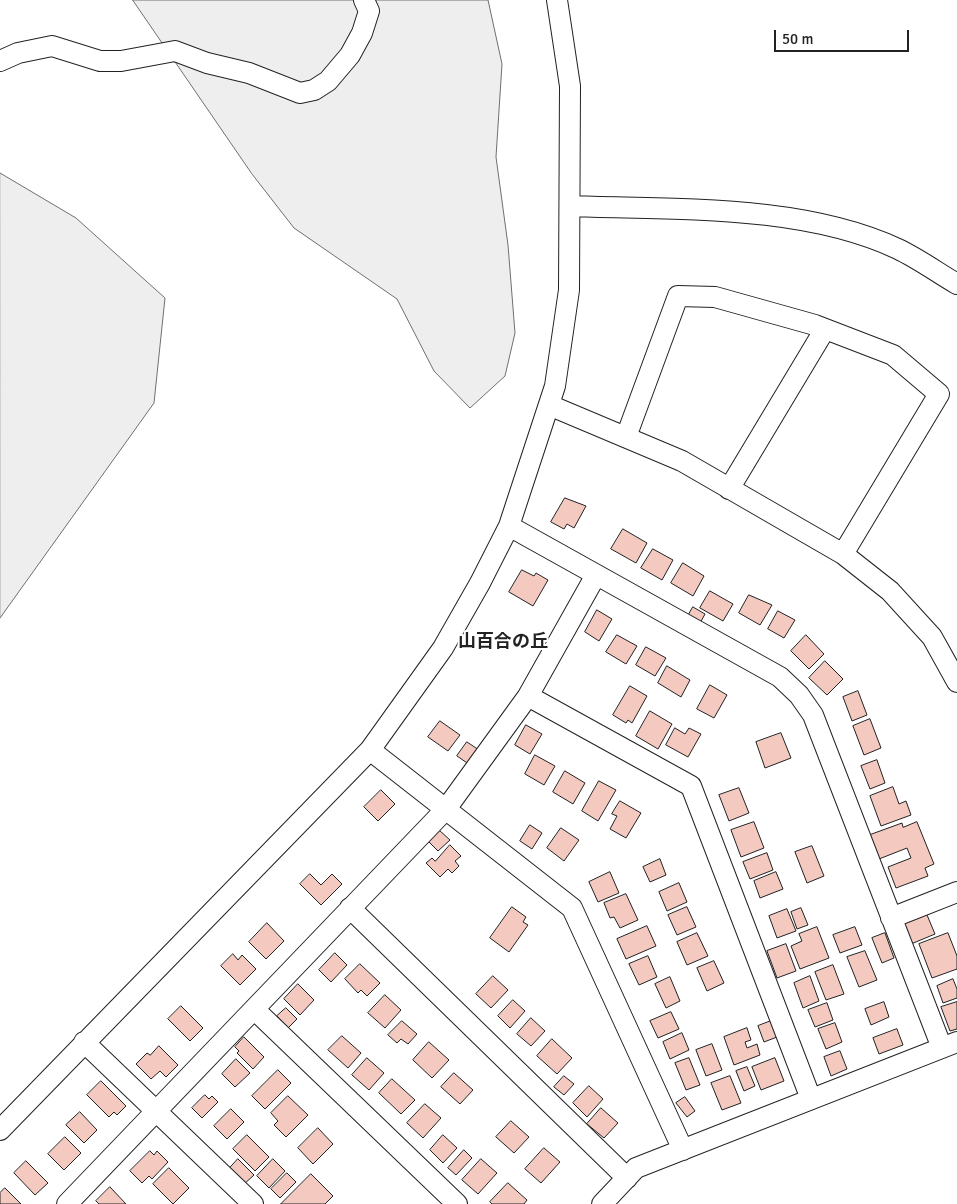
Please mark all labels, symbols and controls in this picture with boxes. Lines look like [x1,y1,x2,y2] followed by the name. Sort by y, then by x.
[777,20,912,52] scale bar
[782,30,813,48] text: 50 m
[458,631,548,653] district label: 山百合の丘

